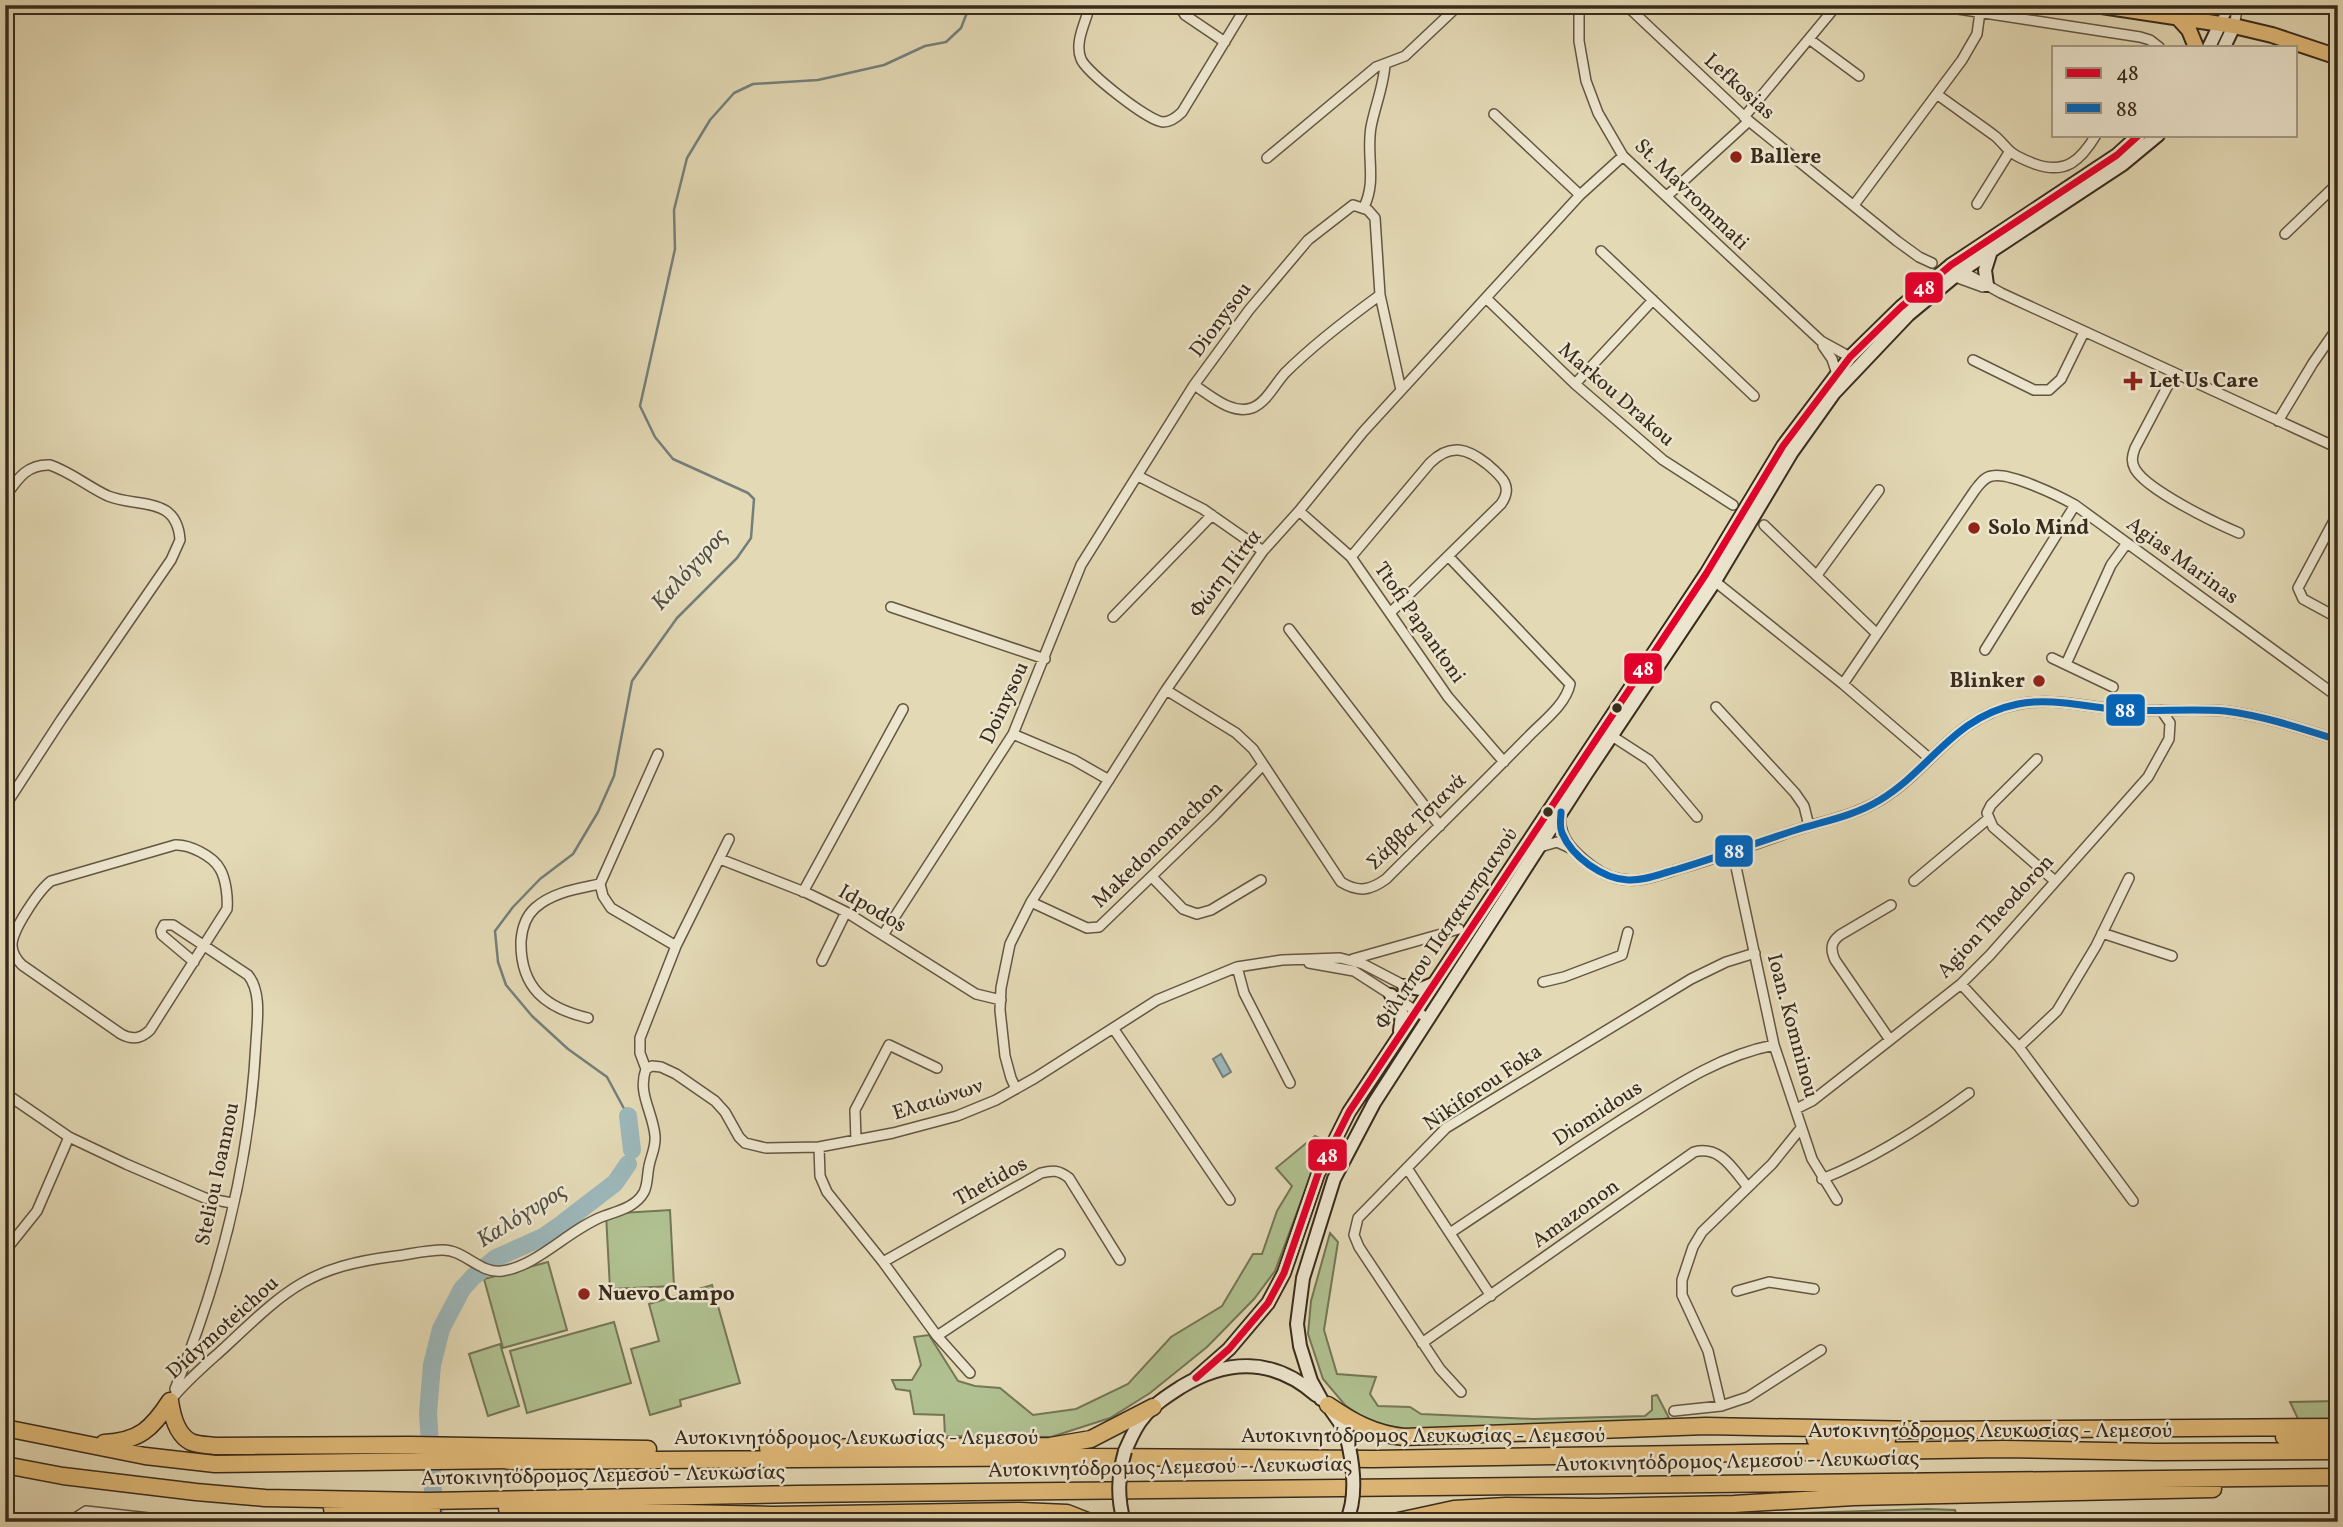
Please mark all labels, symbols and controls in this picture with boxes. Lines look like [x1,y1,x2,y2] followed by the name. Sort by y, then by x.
[2052,46,2298,136] legend
[1697,47,1781,127] street label: Lefkosias
[2116,60,2139,89] text: 48
[2116,96,2137,125] text: 88
[1627,133,1755,257] street label: St. Mavrommati
[1750,143,1821,172] place label: Ballere
[1728,149,1744,165] marker: Ballere
[1904,271,1944,304] line badge: 48
[1183,276,1259,364] street label: Dionysou
[1913,276,1935,302] text: 48
[1551,336,1681,454] street label: Markou Drakou
[2149,367,2258,396] place label: Let Us Care
[2123,371,2143,391] marker: Let Us Care
[2120,510,2244,612] street label: Agias Marinas
[1988,514,2089,543] place label: Solo Mind
[1966,520,1982,536] marker: Solo Mind
[644,521,736,618] water label: Καλόγυρος
[1183,523,1269,624] street label: Φώτη Πίττα
[1366,556,1472,690] street label: Ttofi Papantoni
[1623,652,1663,685] line badge: 48
[973,657,1037,749] street label: Doinysou
[1632,657,1654,683] text: 48
[1949,667,2025,696] place label: Blinker
[2031,673,2047,689] marker: Blinker
[2105,693,2146,727] line badge: 88
[2115,699,2135,725] text: 88
[1610,701,1624,715] unlabelled marker
[1361,767,1474,877] street label: Σάββα Τσιανά
[1086,775,1230,915] street label: Makedonomachon
[1541,805,1555,819] unlabelled marker
[1368,822,1526,1036] street label: Φίλιππου Παπακυπριανού
[1714,834,1754,868] line badge: 88
[1724,840,1744,866] text: 88
[1931,849,2061,985] street label: Agion Theodoron
[832,878,912,940] street label: Idpodos
[1759,951,1825,1101] street label: Ioan. Komninou
[1418,1037,1548,1139] street label: Nikiforou Foka
[889,1072,987,1128] street label: Ελαιώνων
[1548,1074,1649,1154] street label: Diomidous
[189,1100,247,1248] street label: Steliou Ioannou
[1307,1138,1348,1172] line badge: 48
[1316,1144,1338,1170] text: 48
[949,1150,1033,1214] street label: Thetidos
[1526,1172,1626,1256] street label: Amazonon
[471,1175,574,1256] water label: Καλόγυρος
[160,1270,286,1386] street label: Didymoteichou
[598,1280,735,1309] place label: Nuevo Campo
[576,1286,592,1302] marker: Nuevo Campo
[1808,1417,2172,1446] street label: Αυτοκινητόδρομος Λευκωσίας - Λεμεσού
[1241,1422,1605,1451] street label: Αυτοκινητόδρομος Λευκωσίας - Λεμεσού
[674,1424,1038,1453] street label: Αυτοκινητόδρομος Λευκωσίας - Λεμεσού
[1555,1444,1919,1480] street label: Αυτοκινητόδρομος Λεμεσού - Λευκωσίας
[988,1450,1352,1486] street label: Αυτοκινητόδρομος Λεμεσού - Λευκωσίας
[421,1458,785,1494] street label: Αυτοκινητόδρομος Λεμεσού - Λευκωσίας

